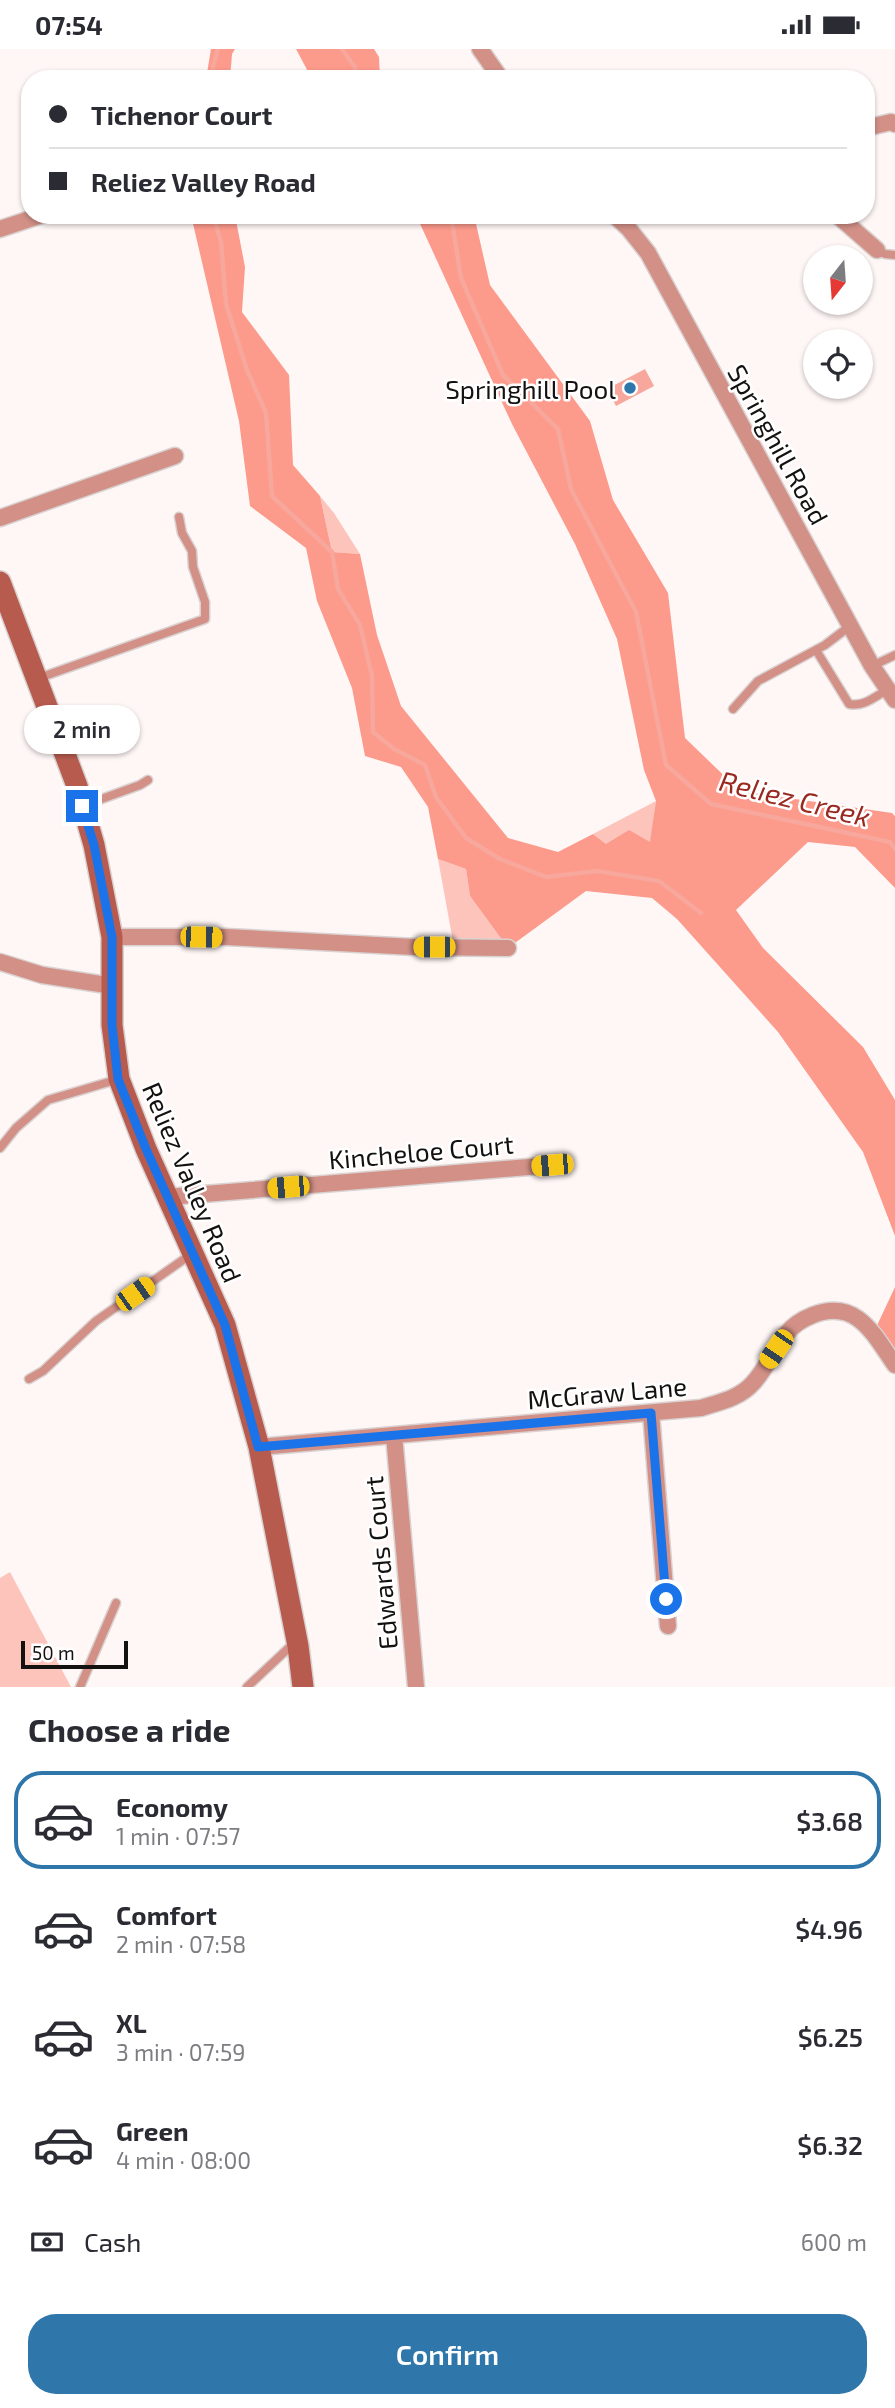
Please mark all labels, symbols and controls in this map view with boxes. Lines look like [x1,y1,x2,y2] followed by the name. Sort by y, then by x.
[35,9,103,40] text: 07:54
[91,99,272,130] text: Tichenor Court
[91,166,316,197] text: Reliez Valley Road
[803,245,873,315] north arrow
[803,245,873,399] map controls
[803,329,873,399] button: locate
[722,359,836,529] street label: Springhill Road
[445,373,616,404] place label: Springhill Pool
[622,380,638,396] marker: Springhill Pool
[24,705,140,753] callout: 2 min
[53,715,111,743] text: 2 min
[716,763,874,833] water label: Reliez Creek
[66,790,98,822] route end
[180,926,223,948] car
[414,937,456,958] car
[137,1077,249,1287] street label: Reliez Valley Road
[327,1127,515,1175] street label: Kincheloe Court
[531,1153,574,1177] car
[267,1175,310,1199] car
[112,1273,159,1315] car
[756,1326,797,1372] car
[526,1370,688,1414] street label: McGraw Lane
[357,1475,403,1651] street label: Edwards Court
[650,1583,682,1615] route start
[21,1638,128,1670] scale bar
[32,1641,75,1664] text: 50 m
[28,1710,231,1748] text: Choose a ride
[32,1789,95,1852] icon: car
[116,1791,228,1822] text: Economy
[796,1805,863,1836] text: $3.68
[116,1822,240,1850] text: 1 min · 07:57
[32,1897,95,1960] icon: car
[116,1899,217,1930] text: Comfort
[795,1913,863,1944] text: $4.96
[116,1930,246,1958] text: 2 min · 07:58
[32,2005,95,2068] icon: car
[116,2007,147,2038] text: XL
[798,2021,863,2052] text: $6.25
[116,2038,245,2066] text: 3 min · 07:59
[32,2113,95,2176] icon: car
[116,2115,189,2146] text: Green
[797,2129,863,2160] text: $6.32
[116,2146,251,2174] text: 4 min · 08:00
[28,2223,66,2261] icon: cash
[84,2226,141,2257] text: Cash
[801,2228,867,2256] text: 600 m
[28,2314,867,2394] button: Confirm

